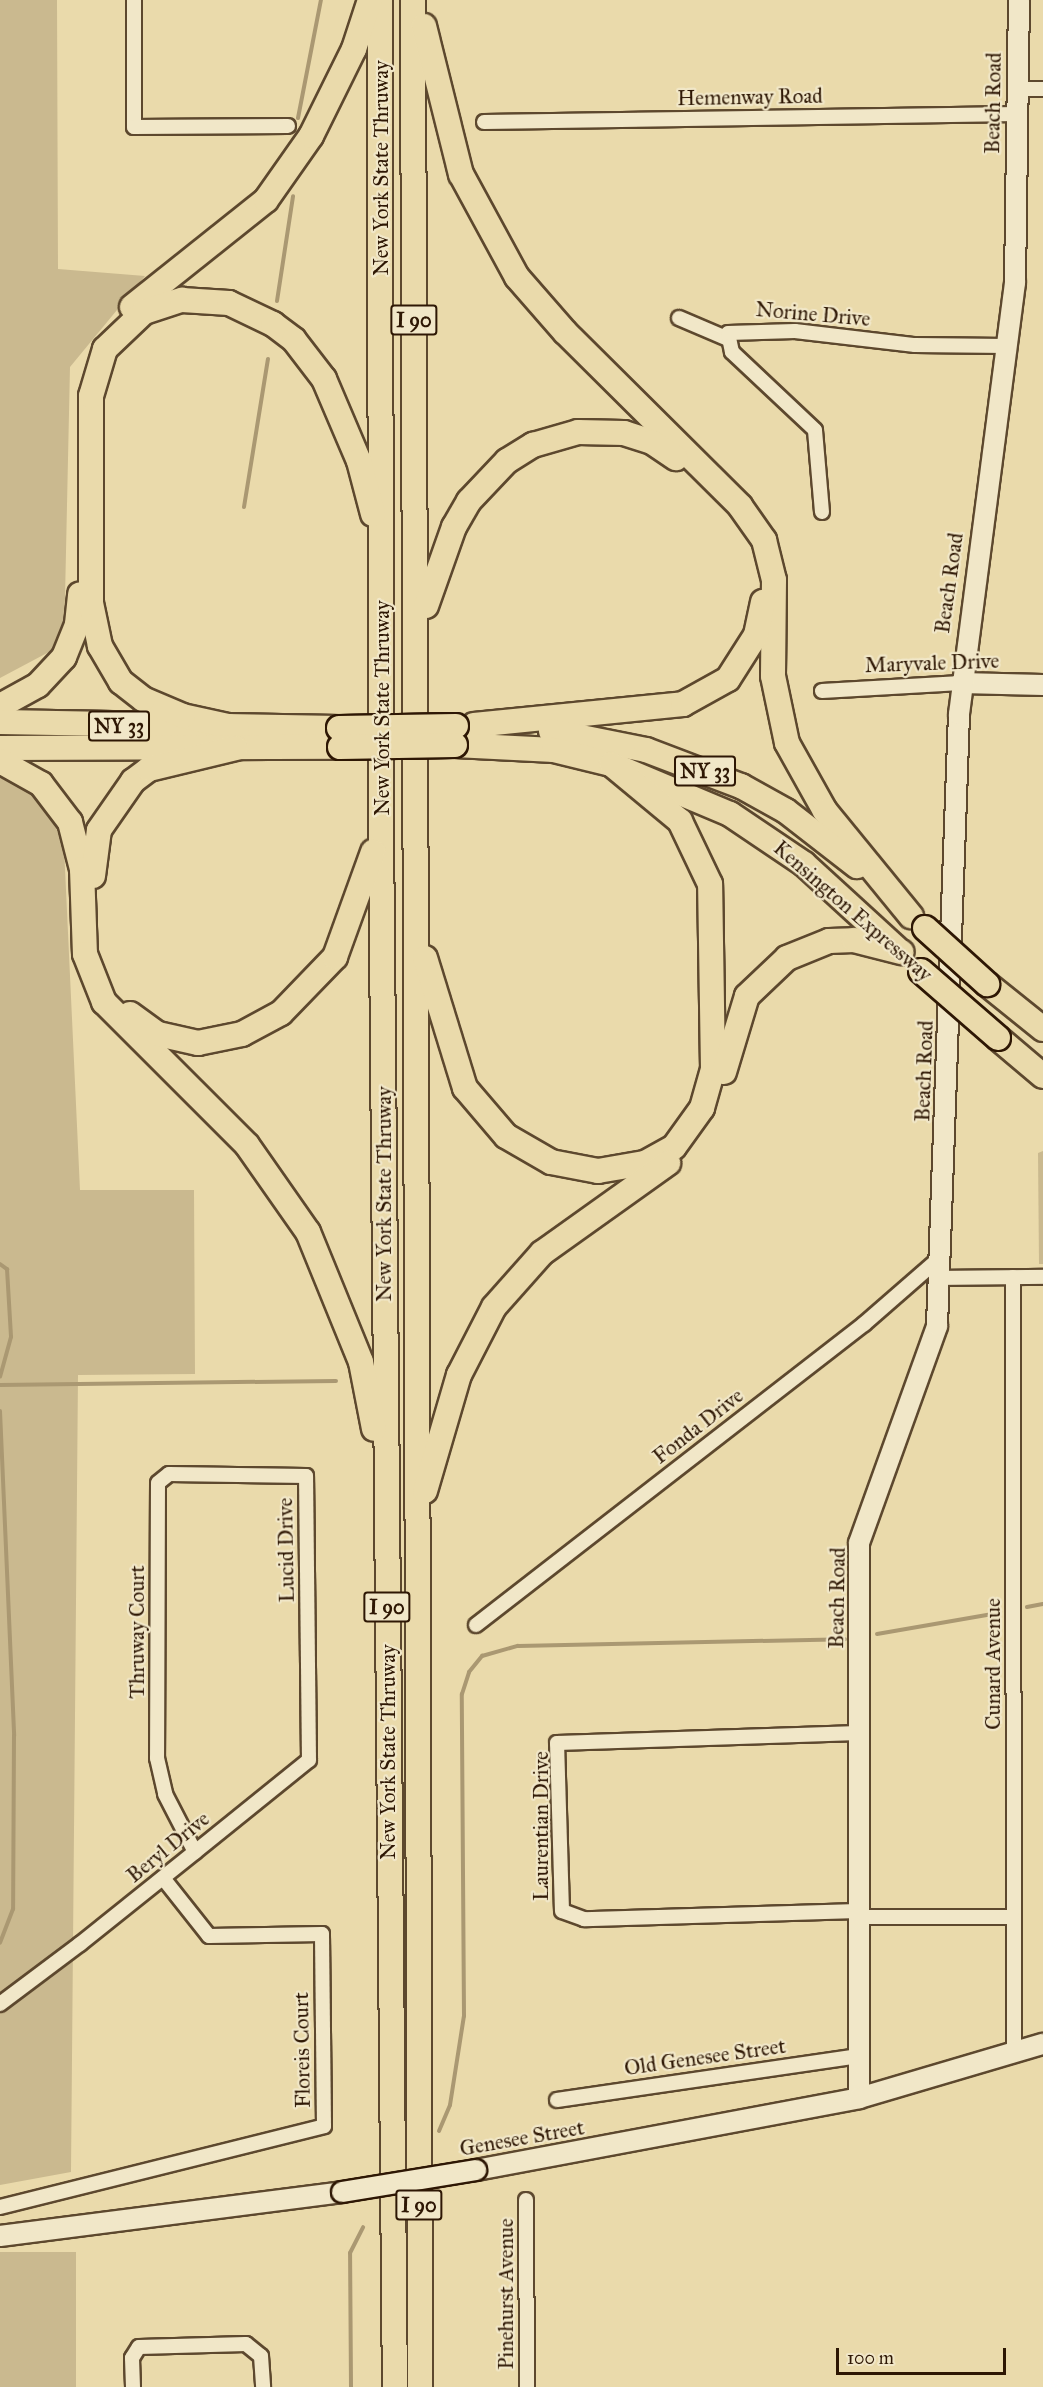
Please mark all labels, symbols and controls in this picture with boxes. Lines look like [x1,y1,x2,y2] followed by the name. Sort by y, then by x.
[980,52,1006,154] street label: Beach Road
[368,60,394,276] street label: New York State Thruway
[677,83,823,111] street label: Hemenway Road
[755,296,871,332] street label: Norine Drive
[390,303,438,337] road number: I 90
[929,531,969,635] street label: Beach Road
[369,600,395,816] street label: New York State Thruway
[864,648,1000,678] street label: Maryvale Drive
[88,709,150,743] road number: NY 33
[674,754,736,788] road number: NY 33
[768,835,938,987] street label: Kensington Expressway
[910,1020,938,1122] street label: Beach Road
[371,1086,397,1302] street label: New York State Thruway
[648,1383,748,1469] street label: Fonda Drive
[272,1497,300,1603] street label: Lucid Drive
[824,1547,850,1649] street label: Beach Road
[124,1565,150,1699] street label: Thruway Court
[363,1590,411,1624] road number: I 90
[980,1598,1006,1730] street label: Cunard Avenue
[375,1644,401,1860] street label: New York State Thruway
[528,1751,554,1901] street label: Laurentian Drive
[122,1806,214,1888] street label: Beryl Drive
[288,1992,316,2108] street label: Floreis Court
[623,2033,787,2081] street label: Old Genesee Street
[458,2115,586,2161] street label: Genesee Street
[395,2188,443,2222] road number: I 90
[493,2218,519,2370] street label: Pinehurst Avenue
[839,2336,1008,2374] scale bar
[847,2347,894,2369] text: 100 m

